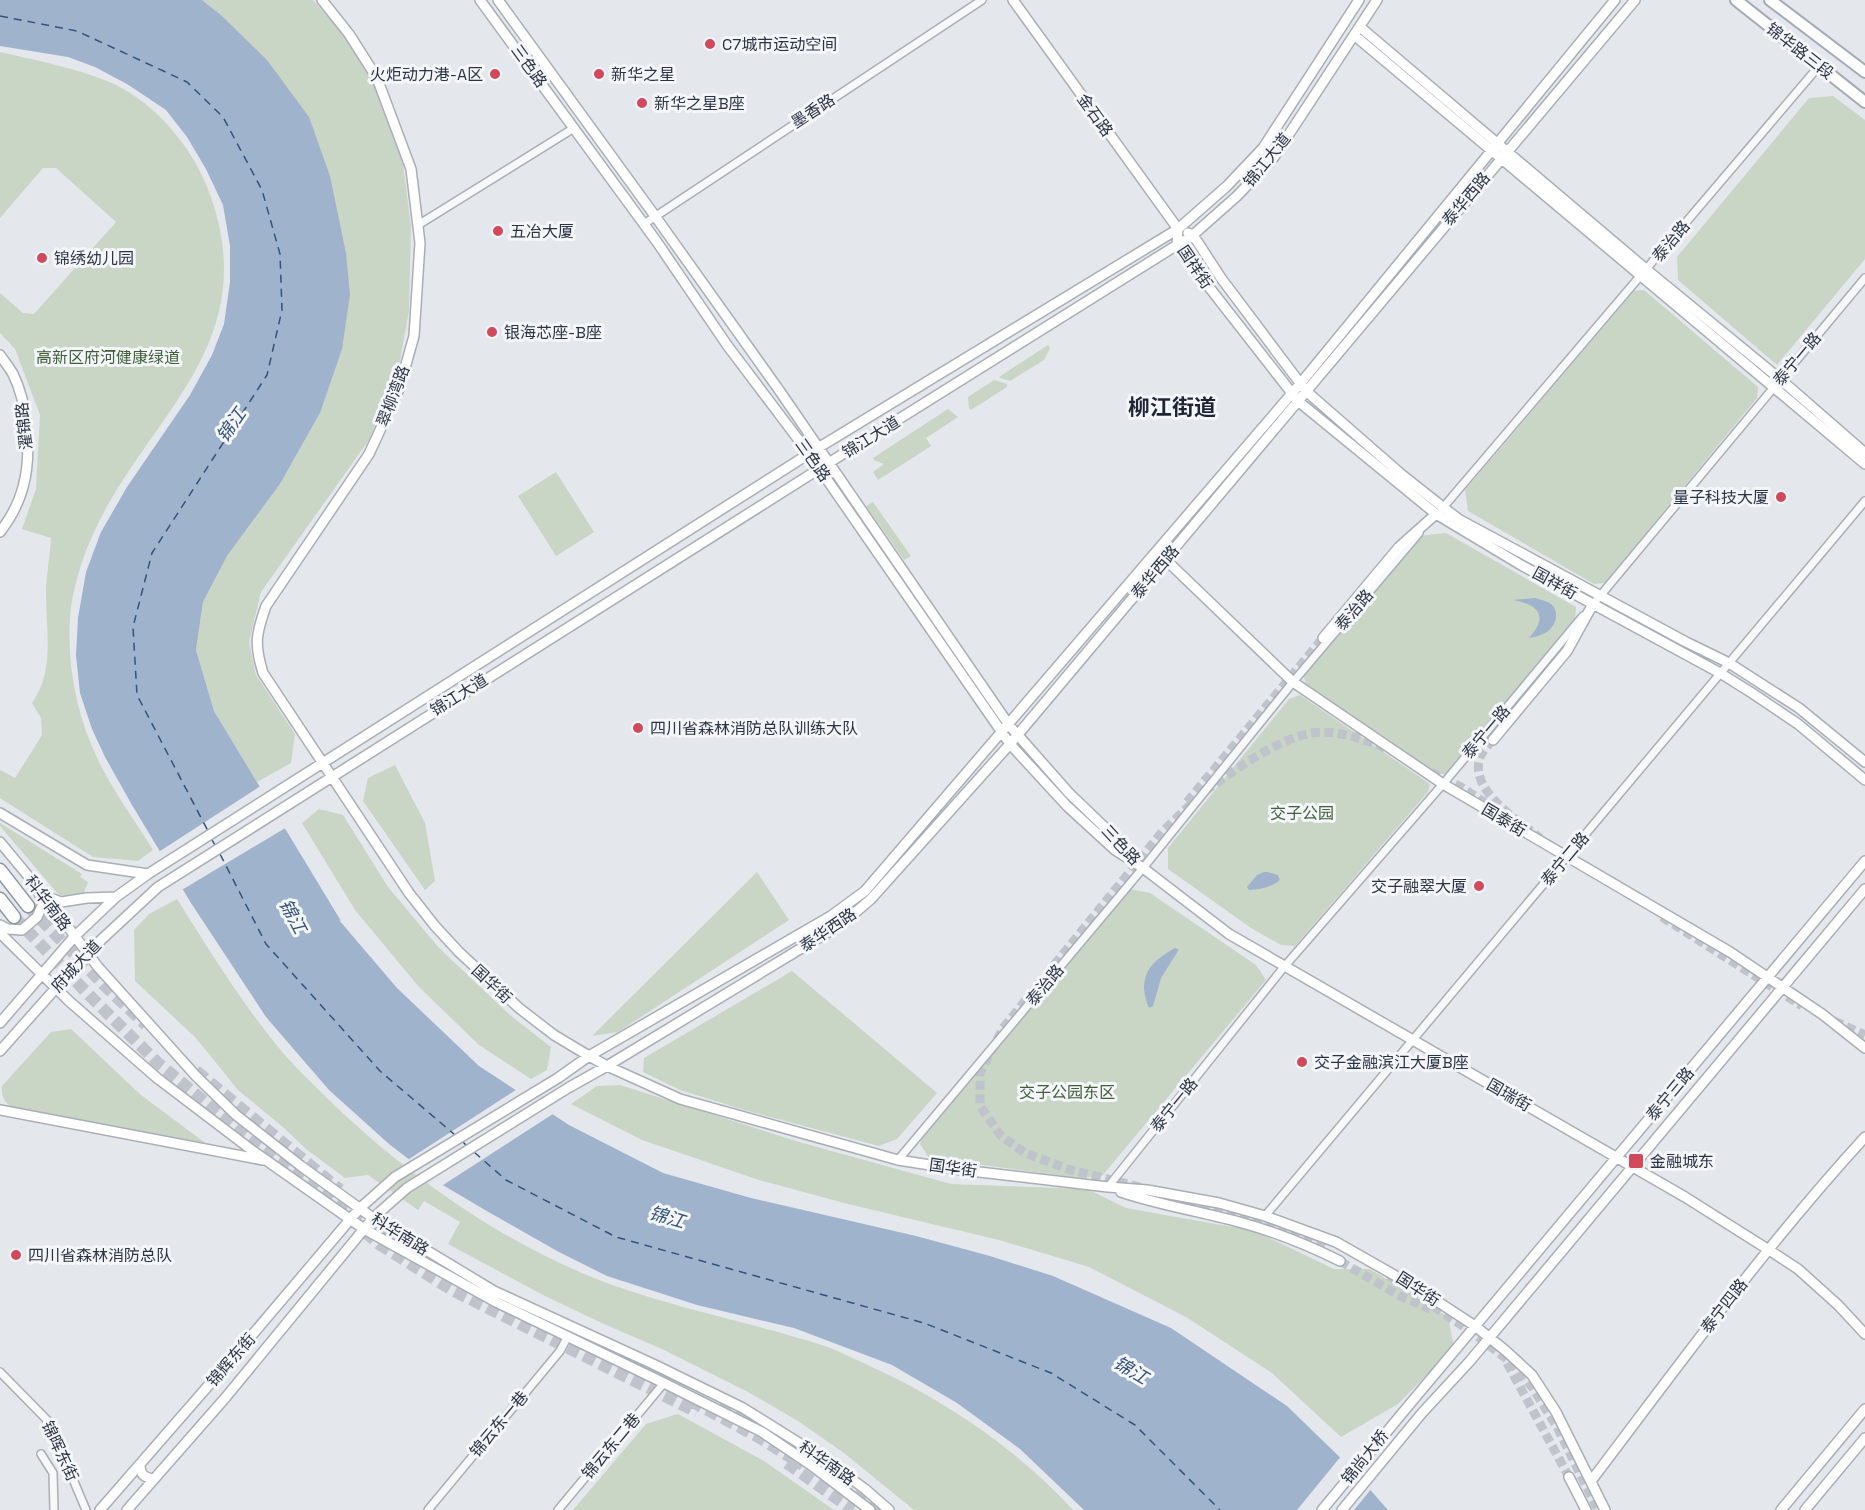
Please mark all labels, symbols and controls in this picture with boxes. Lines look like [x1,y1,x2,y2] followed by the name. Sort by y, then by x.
[1762,18,1838,84] street label: 锦华路三段
[722,34,837,55] place label: C7城市运动空间
[703,37,717,51] marker: C7城市运动空间
[506,40,552,92] street label: 三色路
[370,64,483,85] place label: 火炬动力港-A区
[611,64,675,85] place label: 新华之星
[488,67,502,81] marker: 火炬动力港-A区
[592,67,606,81] marker: 新华之星
[787,89,839,133] street label: 墨香路
[1072,89,1118,141] street label: 金石路
[654,93,745,114] place label: 新华之星B座
[635,96,649,110] marker: 新华之星B座
[1239,129,1295,191] street label: 锦江大道
[1437,168,1495,230] street label: 泰华西路
[1648,216,1694,266] street label: 泰治路
[510,221,574,242] place label: 五冶大厦
[491,224,505,238] marker: 五冶大厦
[1173,241,1217,293] street label: 国祥街
[54,248,134,269] place label: 锦绣幼儿园
[35,251,49,265] marker: 锦绣幼儿园
[504,322,602,343] place label: 银海芯座-B座
[485,325,499,339] marker: 银海芯座-B座
[1768,328,1826,390] street label: 泰宁一路
[36,347,180,368] park label: 高新区府河健康绿道
[372,362,414,430] street label: 翠柳湾路
[1128,393,1216,421] district label: 柳江街道
[11,401,37,451] street label: 濯锦路
[211,402,252,446] water label: 锦江
[838,411,904,463] street label: 锦江大道
[791,434,835,486] street label: 三色路
[1673,487,1769,508] place label: 量子科技大厦
[1774,490,1788,504] marker: 量子科技大厦
[1126,541,1184,603] street label: 泰华西路
[1529,562,1581,604] street label: 国祥街
[1330,585,1378,635] street label: 泰治路
[426,669,492,721] street label: 锦江大道
[1457,701,1515,763] street label: 泰宁一路
[650,718,858,739] place label: 四川省森林消防总队训练大队
[631,721,645,735] marker: 四川省森林消防总队训练大队
[1478,799,1530,841] street label: 国泰街
[1270,803,1334,824] park label: 交子公园
[1097,820,1145,870] street label: 三色路
[1536,828,1594,890] street label: 泰宁二路
[20,871,76,935] street label: 科华南路
[1371,876,1467,897] place label: 交子融翠大厦
[1472,879,1486,893] marker: 交子融翠大厦
[274,895,313,939] water label: 锦江
[796,903,860,957] street label: 泰华西路
[46,935,106,997] street label: 府城大道
[467,960,517,1008] street label: 国华街
[1022,960,1068,1010] street label: 泰治路
[1314,1052,1469,1073] place label: 交子金融滨江大厦B座
[1295,1055,1309,1069] marker: 交子金融滨江大厦B座
[1641,1063,1699,1125] street label: 泰宁三路
[1146,1074,1202,1136] street label: 泰宁一路
[1483,1074,1535,1116] street label: 国瑞街
[1019,1082,1115,1103] park label: 交子公园东区
[1650,1151,1714,1172] place label: 金融城东
[1627,1152,1645,1170] marker: 金融城东
[928,1154,978,1182] street label: 国华街
[647,1201,689,1234] water label: 锦江
[367,1208,433,1260] street label: 科华南路
[28,1245,172,1266] place label: 四川省森林消防总队
[9,1248,23,1262] marker: 四川省森林消防总队
[1392,1267,1444,1311] street label: 国华街
[1696,1274,1752,1338] street label: 泰宁四路
[202,1329,260,1391] street label: 锦辉东街
[1110,1351,1154,1390] water label: 锦江
[465,1387,533,1461] street label: 锦云东一巷
[577,1409,645,1483] street label: 锦云东二巷
[37,1418,83,1484] street label: 锦晖东街
[1337,1426,1393,1488] street label: 锦尚大桥
[795,1436,859,1490] street label: 科华南路

